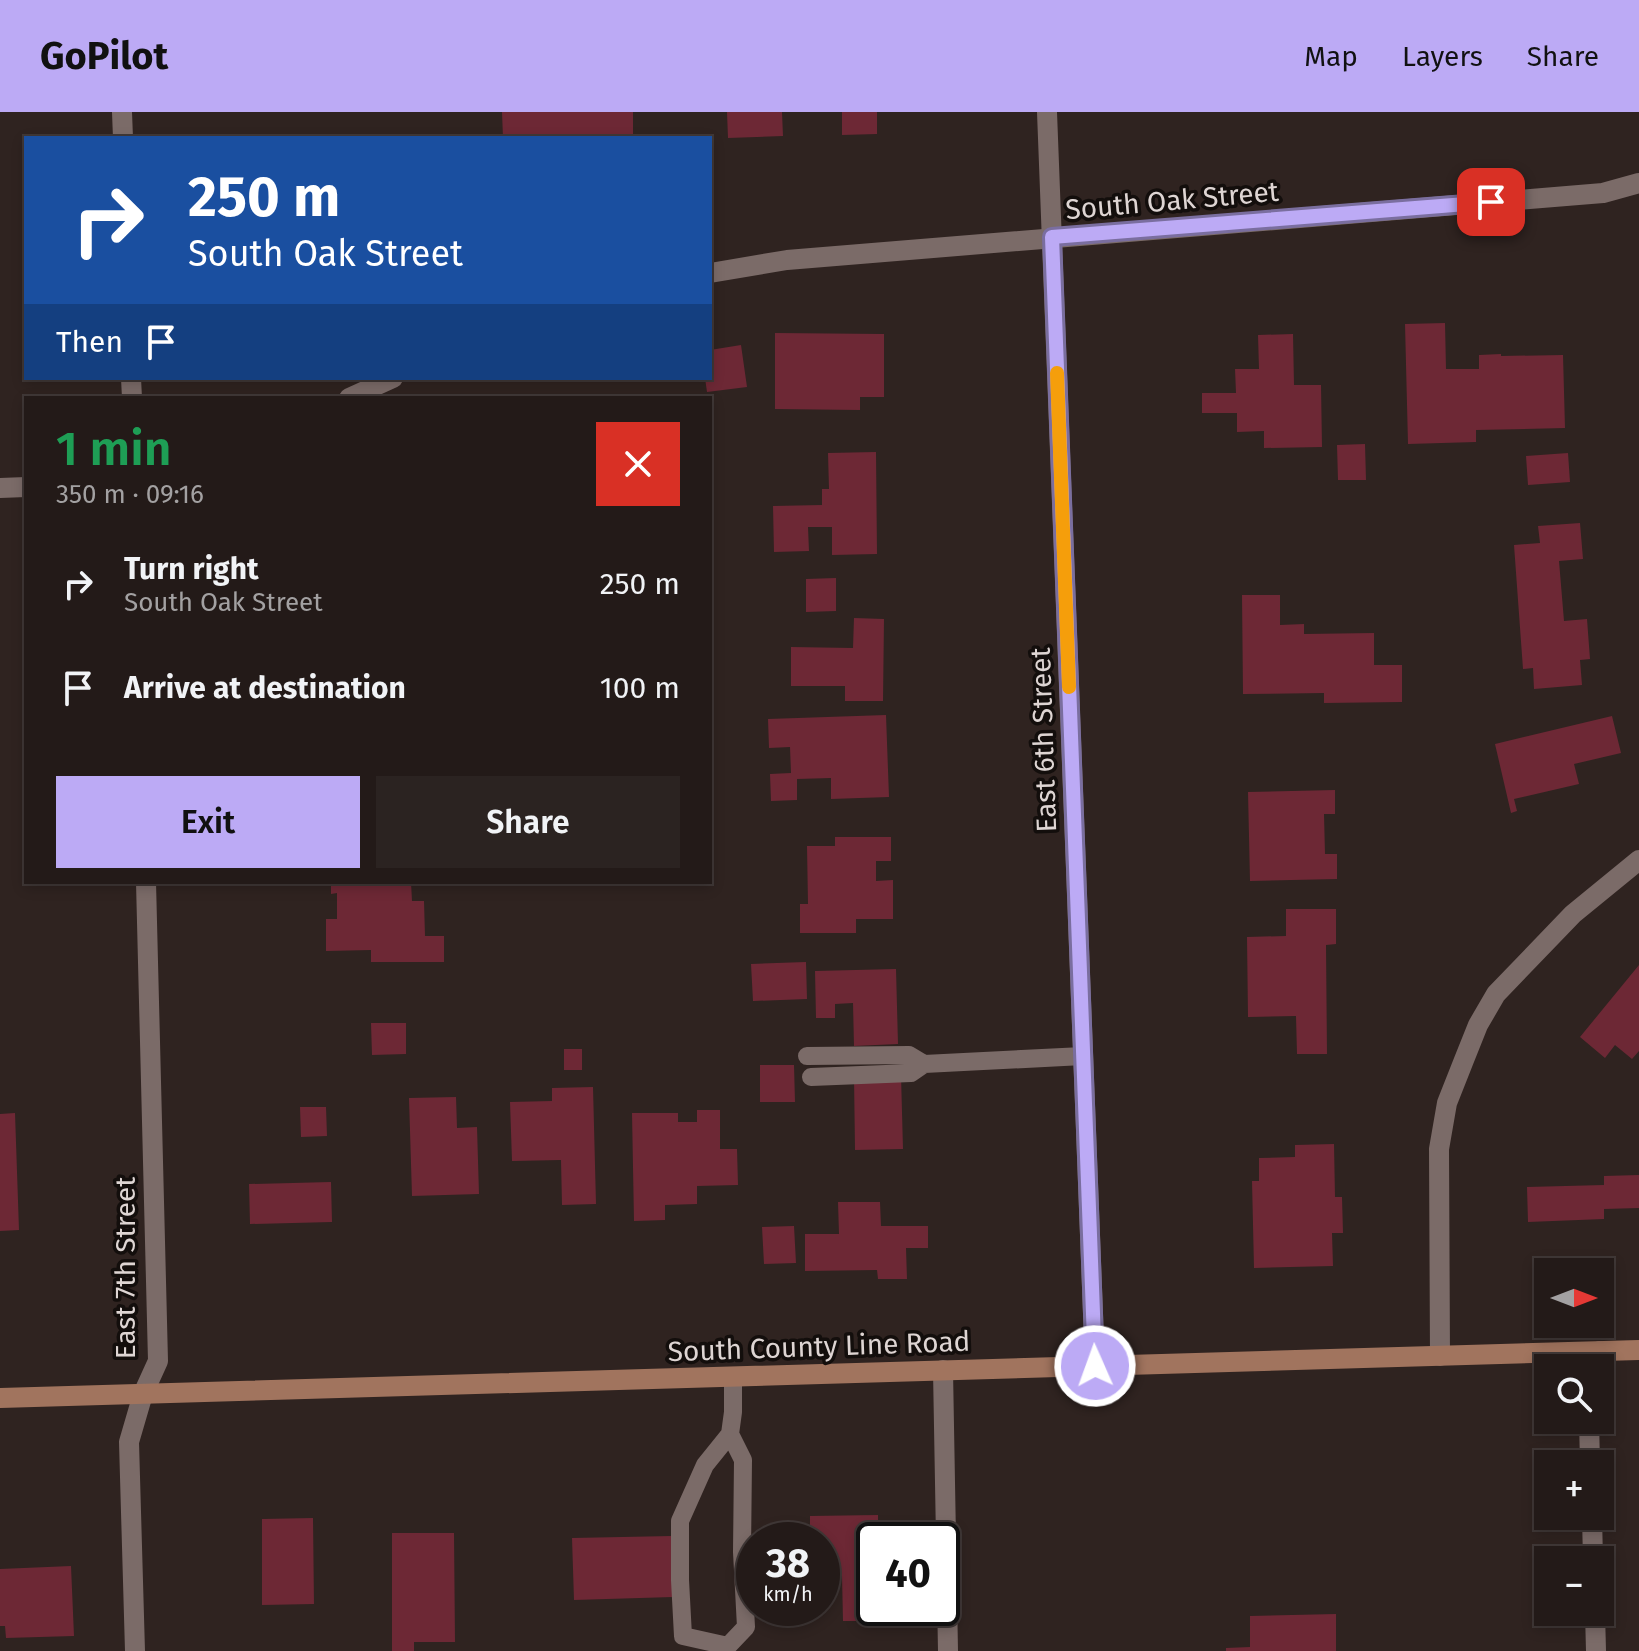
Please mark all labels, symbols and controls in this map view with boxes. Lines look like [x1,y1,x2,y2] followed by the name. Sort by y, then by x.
[40,33,168,79] text: GoPilot
[1304,40,1358,73] text: Map
[1402,40,1483,73] text: Layers
[1527,40,1599,73] text: Share
[188,164,340,231] text: 250 m
[56,168,160,272] icon: right
[1457,168,1525,236] pin
[1064,175,1281,226] street label: South Oak Street
[1469,180,1513,224] icon: arrive
[188,232,463,276] text: South Oak Street
[139,320,183,364] icon: arrive
[56,324,123,360] text: Then
[56,420,172,478] text: 1 min
[596,422,680,506] button: close
[56,479,204,510] text: 350 m · 09:16
[124,551,259,587] text: Turn right
[56,562,100,606] icon: right
[600,566,680,602] text: 250 m
[124,587,323,618] text: South Oak Street
[1024,646,1063,833] street label: East 6th Street
[56,666,100,710] icon: arrive
[124,670,406,706] text: Arrive at destination
[600,670,680,706] text: 100 m
[56,776,360,868] button: Exit
[376,776,680,868] button: Share
[109,1176,142,1359] street label: East 7th Street
[1534,1258,1614,1338] north arrow
[1534,1258,1614,1626] map controls
[1053,1324,1137,1408] position arrow
[667,1325,971,1368] street label: South County Line Road
[1534,1354,1614,1434] button: search
[1534,1450,1614,1530] button: +
[856,1522,960,1626] speed limit sign: 40
[766,1540,810,1588] text: 38
[1534,1546,1614,1626] button: −
[763,1582,813,1606] text: km/h

